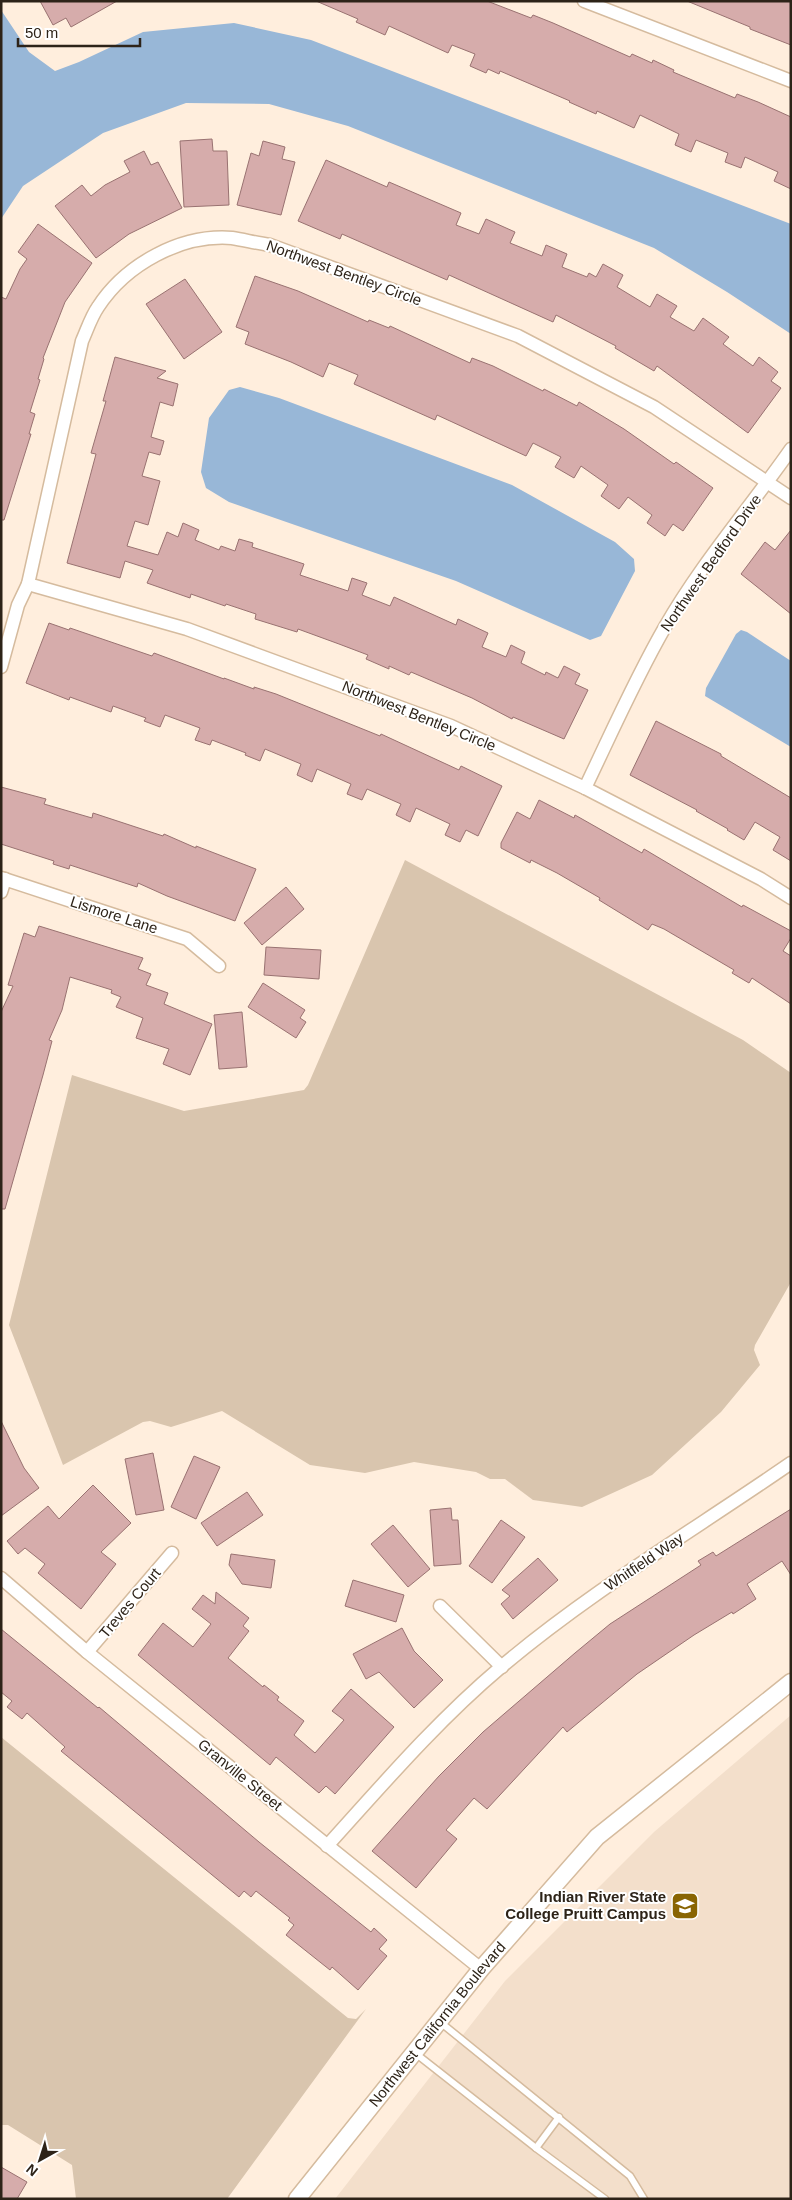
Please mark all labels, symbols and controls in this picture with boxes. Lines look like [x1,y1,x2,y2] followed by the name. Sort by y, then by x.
[18,15,140,47] scale bar
[25,24,58,41] text: 50 m
[264,236,424,309] street label: Northwest Bentley Circle
[657,491,764,635] street label: Northwest Bedford Drive
[340,677,499,754] street label: Northwest Bentley Circle
[68,892,160,937] street label: Lismore Lane
[601,1529,687,1594] street label: Whitfield Way
[95,1564,164,1641] street label: Treves Court
[195,1735,286,1814] street label: Granville Street
[505,1888,666,1922] place label: Indian River State College Pruitt Campus
[670,1891,700,1921] school or university icon: Indian River State College Pruitt Campus
[365,1938,509,2110] street label: Northwest California Boulevard
[15,2135,65,2185] north arrow
[23,2161,41,2180] text: N

